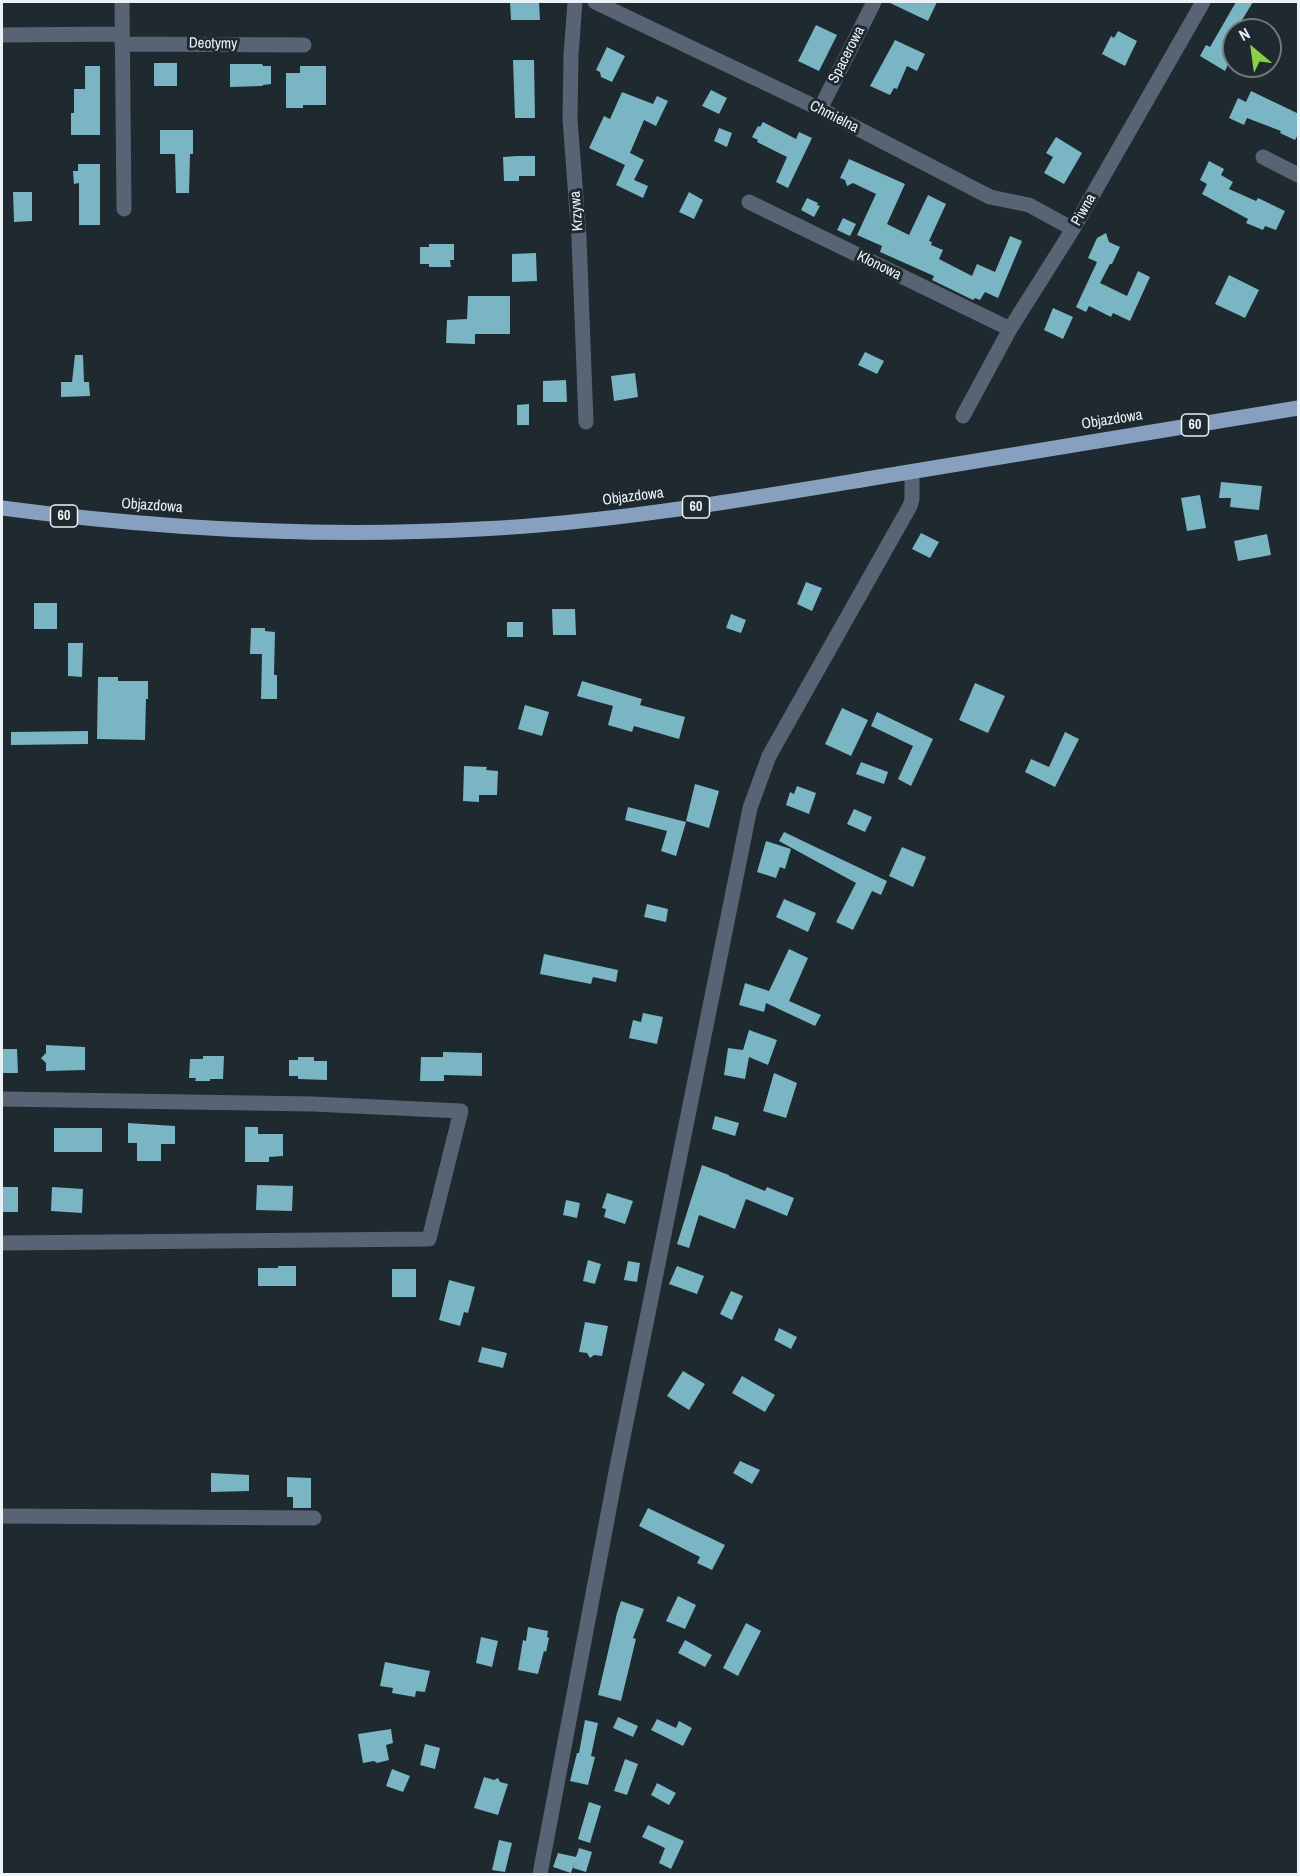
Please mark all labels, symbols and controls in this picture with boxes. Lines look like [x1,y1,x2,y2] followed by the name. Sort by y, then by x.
[1222,18,1282,78] north arrow
[1235,22,1254,46] text: N
[825,24,869,86] street label: Spacerowa
[189,35,237,53] street label: Deotymy
[806,97,862,137] street label: Chmielna
[567,190,587,232] street label: Krzywa
[1068,191,1100,229] street label: Piwna
[854,248,904,284] street label: Klonowa
[1080,406,1144,434] street label: Objazdowa
[1182,414,1208,436] road number: 60
[601,484,665,510] street label: Objazdowa
[121,495,183,517] street label: Objazdowa
[682,496,710,518] road number: 60
[50,505,78,527] road number: 60

